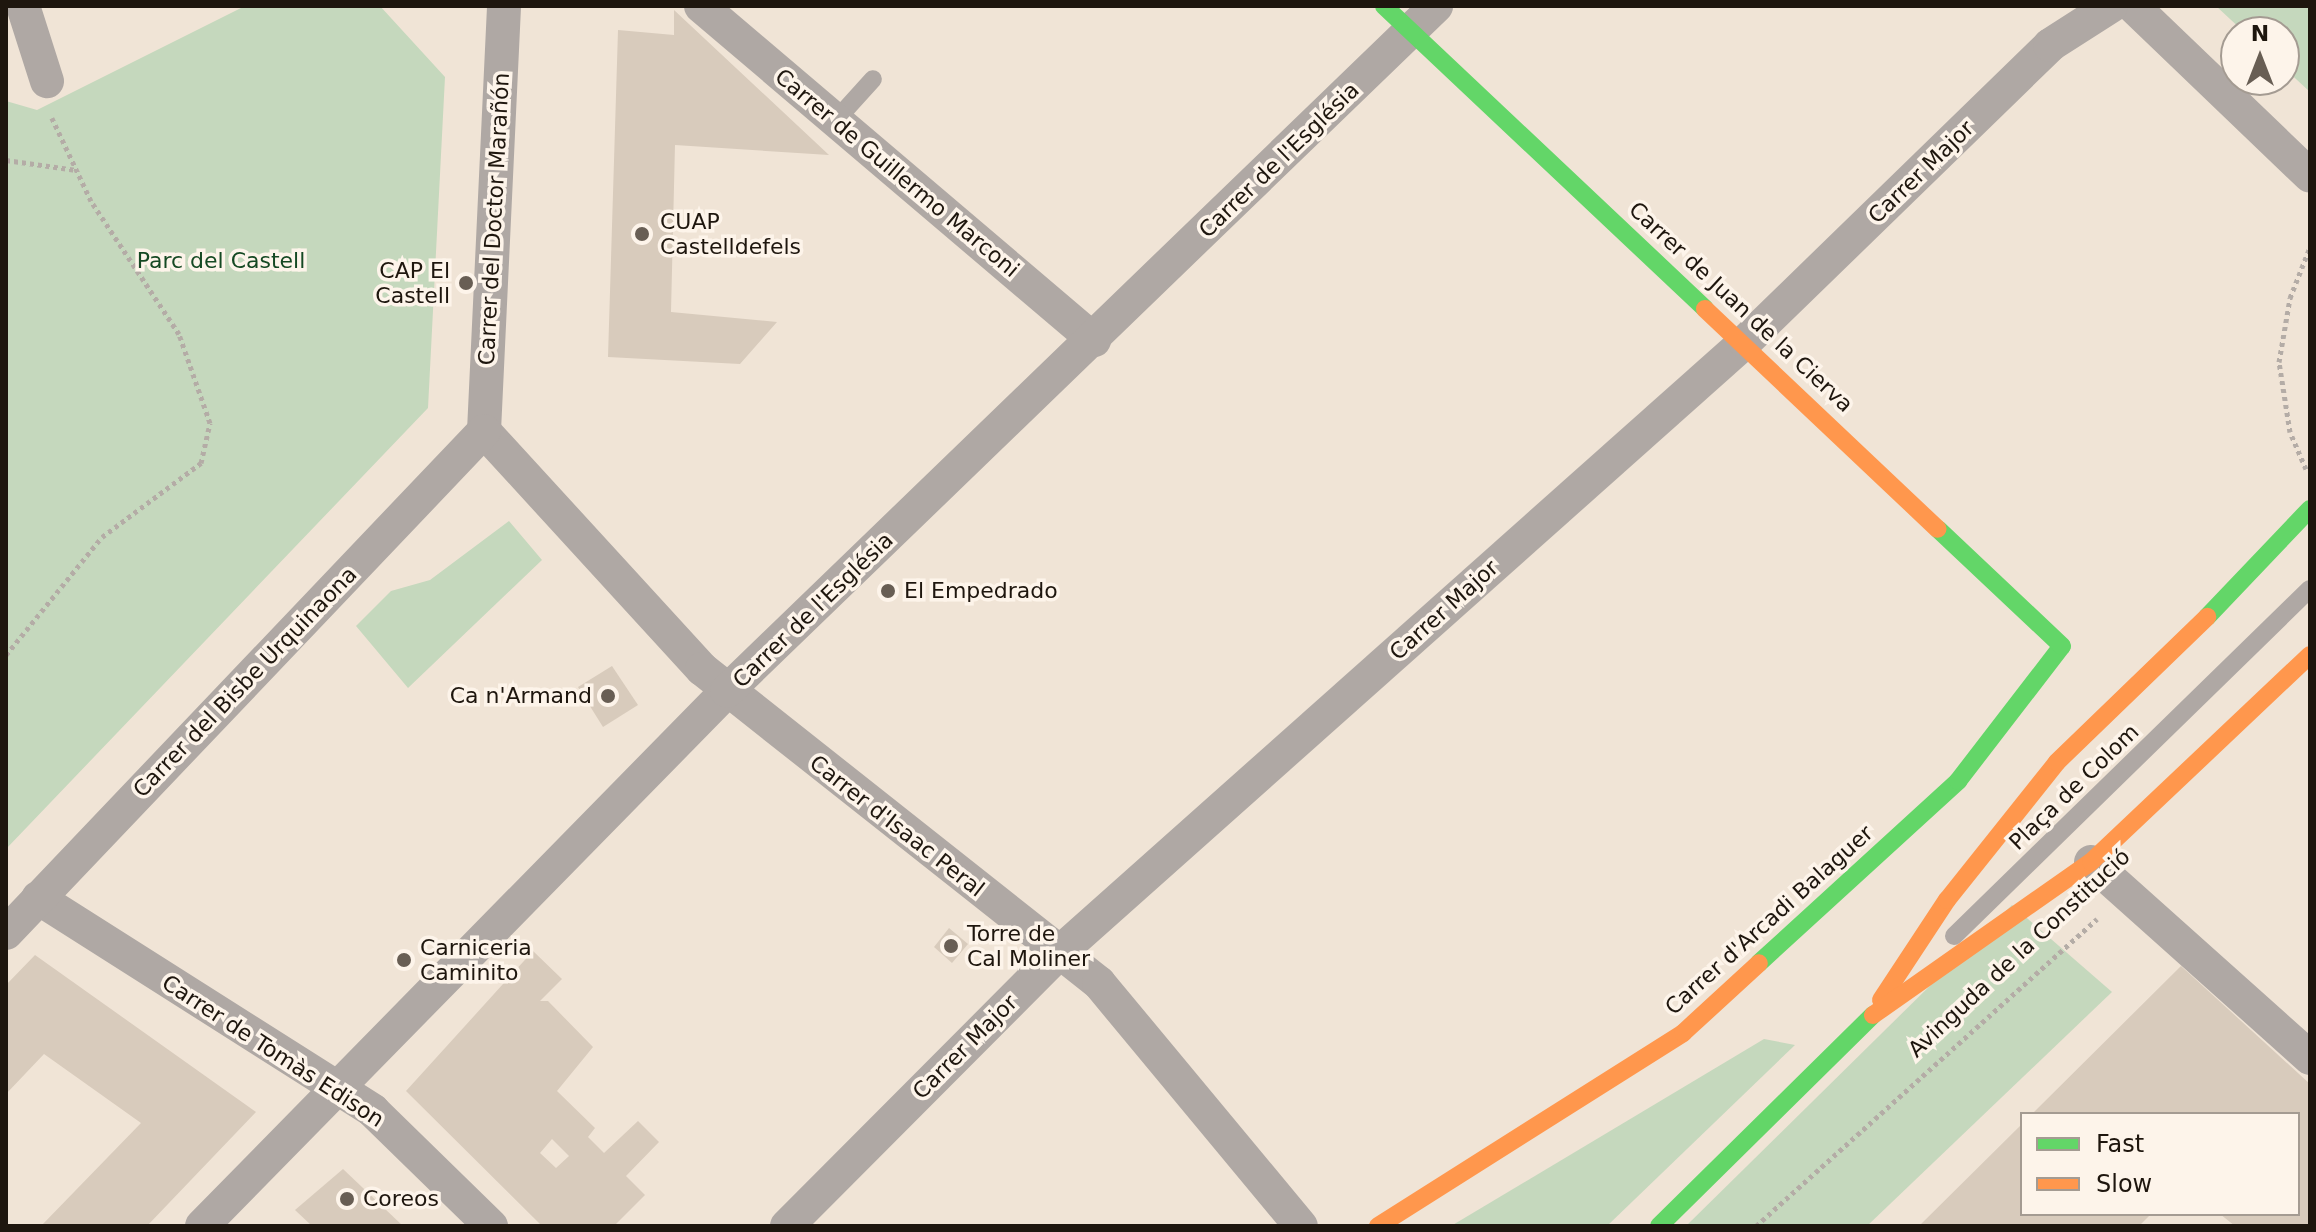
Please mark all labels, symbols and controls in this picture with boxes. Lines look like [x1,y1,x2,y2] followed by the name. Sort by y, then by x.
[2220,16,2300,96] north arrow
[2251,21,2269,46] text: N
[770,63,1024,283] street label: Carrer de Guillermo Marconi
[473,72,515,366] street label: Carrer del Doctor Marañón
[1193,77,1365,243] street label: Carrer de l'Església
[1863,115,1979,229] street label: Carrer Major
[1624,196,1858,418] street label: Carrer de Juan de la Cierva
[660,208,801,260] place label: CUAP Castelldefels
[631,223,653,245] marker: CUAP Castelldefels
[137,248,305,274] park label: Parc del Castell
[375,257,450,308] place label: CAP El Castell
[457,274,475,292] marker: CAP El Castell
[727,527,899,693] street label: Carrer de l'Església
[1384,554,1504,666] street label: Carrer Major
[128,561,362,803] street label: Carrer del Bisbe Urquinaona
[904,578,1058,604] place label: El Empedrado
[879,582,897,600] marker: El Empedrado
[450,683,592,709] place label: Ca n'Armand
[599,687,617,705] marker: Ca n'Armand
[2004,719,2144,855] street label: Plaça de Colom
[804,750,990,902] street label: Carrer d'Isaac Peral
[1660,820,1878,1020] street label: Carrer d'Arcadi Balaguer
[1903,843,2135,1063] street label: Avinguda de la Constitució
[967,920,1090,972] place label: Torre de Cal Moliner
[420,934,532,986] place label: Carniceria Caminito
[942,937,960,955] marker: Torre de Cal Moliner
[395,951,413,969] marker: Carniceria Caminito
[157,969,389,1133] street label: Carrer de Tomàs Edison
[907,989,1023,1105] street label: Carrer Major
[2020,1112,2300,1216] legend
[2096,1130,2144,1158] text: Fast
[2096,1170,2152,1198] text: Slow
[363,1186,439,1212] place label: Coreos
[338,1190,356,1208] marker: Coreos

